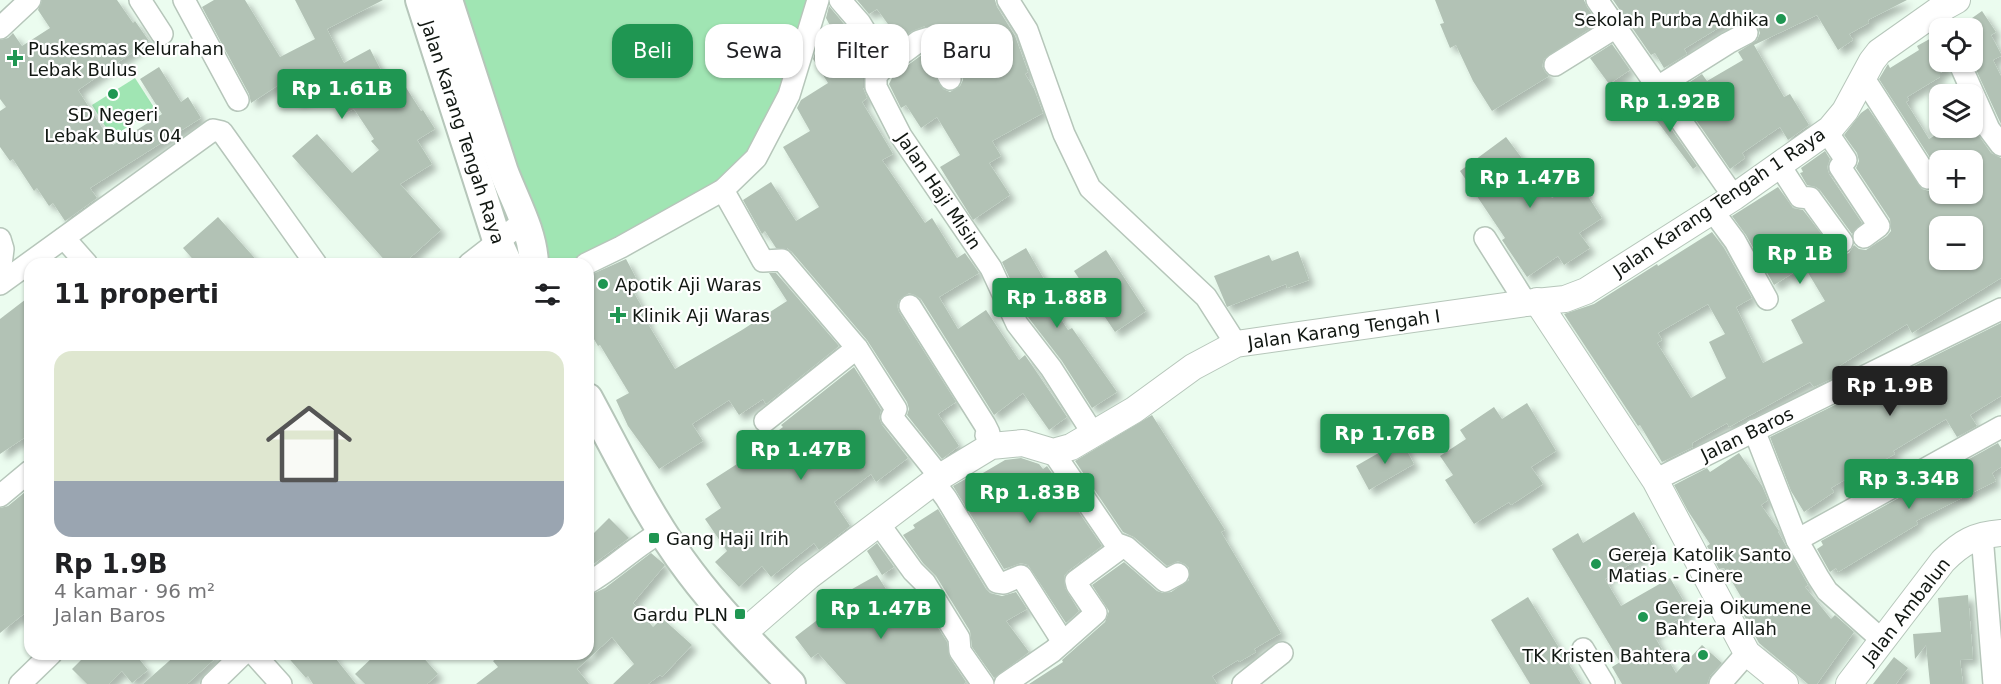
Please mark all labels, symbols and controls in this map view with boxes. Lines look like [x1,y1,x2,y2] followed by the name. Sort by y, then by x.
[1574,9,1769,30] place label: Sekolah Purba Adhika
[1774,12,1788,26] marker: Sekolah Purba Adhika
[417,17,509,246] street label: Jalan Karang Tengah Raya
[1929,18,1983,270] map controls
[1929,18,1983,72] button: locate
[612,24,693,78] chip: Beli
[705,24,803,78] chip: Sewa
[815,24,909,78] chip: Filter
[921,24,1013,78] chip: Baru
[28,38,224,80] place label: Puskesmas Kelurahan Lebak Bulus
[6,49,24,67] marker: Puskesmas Kelurahan Lebak Bulus
[280,69,404,120] pin: Rp 1.61B
[291,76,393,100] text: Rp 1.61B
[1608,82,1732,133] pin: Rp 1.92B
[1929,84,1983,138] button: layers
[106,87,120,101] marker: SD Negeri Lebak Bulus 04
[1619,89,1721,113] text: Rp 1.92B
[44,104,182,146] place label: SD Negeri Lebak Bulus 04
[1608,123,1829,281] street label: Jalan Karang Tengah 1 Raya
[892,128,986,253] street label: Jalan Haji Misin
[1929,150,1983,204] button: +
[1468,158,1592,209] pin: Rp 1.47B
[1479,165,1581,189] text: Rp 1.47B
[1929,216,1983,270] button: −
[1758,234,1842,285] pin: Rp 1B
[1767,241,1833,265] text: Rp 1B
[615,274,761,295] place label: Apotik Aji Waras
[596,277,610,291] marker: Apotik Aji Waras
[531,278,564,311] icon: filters
[995,278,1119,329] pin: Rp 1.88B
[54,279,219,309] text: 11 properti
[1006,285,1108,309] text: Rp 1.88B
[632,305,770,326] place label: Klinik Aji Waras
[1245,305,1442,353] street label: Jalan Karang Tengah I
[609,306,627,324] marker: Klinik Aji Waras
[1835,366,1945,417] pin: Rp 1.9B
[1846,373,1934,397] text: Rp 1.9B
[255,390,363,498] icon: home
[1696,403,1797,466] street label: Jalan Baros
[1323,414,1447,465] pin: Rp 1.76B
[1334,421,1436,445] text: Rp 1.76B
[739,430,863,481] pin: Rp 1.47B
[750,437,852,461] text: Rp 1.47B
[1847,459,1971,510] pin: Rp 3.34B
[1858,466,1960,490] text: Rp 3.34B
[968,473,1092,524] pin: Rp 1.83B
[979,480,1081,504] text: Rp 1.83B
[666,528,789,549] place label: Gang Haji Irih
[647,531,661,545] marker: Gang Haji Irih
[1608,544,1792,586] place label: Gereja Katolik Santo Matias - Cinere
[54,549,168,579] text: Rp 1.9B
[1857,553,1954,669] street label: Jalan Ambalun
[1589,557,1603,571] marker: Gereja Katolik Santo Matias - Cinere
[54,579,215,603] text: 4 kamar · 96 m²
[819,589,943,640] pin: Rp 1.47B
[830,596,932,620] text: Rp 1.47B
[1655,597,1811,639] place label: Gereja Oikumene Bahtera Allah
[54,603,165,627] text: Jalan Baros
[633,604,728,625] place label: Gardu PLN
[733,607,747,621] marker: Gardu PLN
[1636,610,1650,624] marker: Gereja Oikumene Bahtera Allah
[1521,645,1691,666] place label: TK Kristen Bahtera
[1696,648,1710,662] marker: TK Kristen Bahtera

